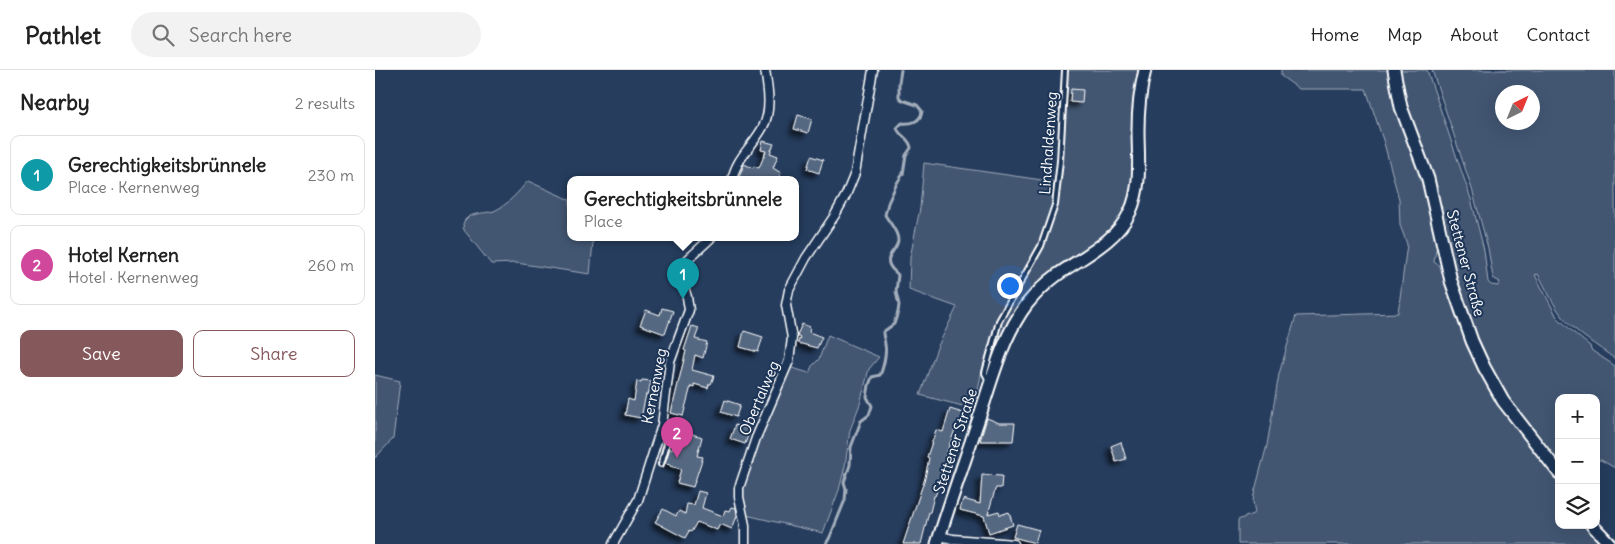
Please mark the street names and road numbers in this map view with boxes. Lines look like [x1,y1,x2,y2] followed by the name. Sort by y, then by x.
[1035,91,1061,195] street label: Lindhaldenweg
[1443,208,1489,318] street label: Stettener Straße
[637,347,671,425] street label: Kernenweg
[735,358,783,438] street label: Obertalweg
[929,386,981,496] street label: Stettener Straße

